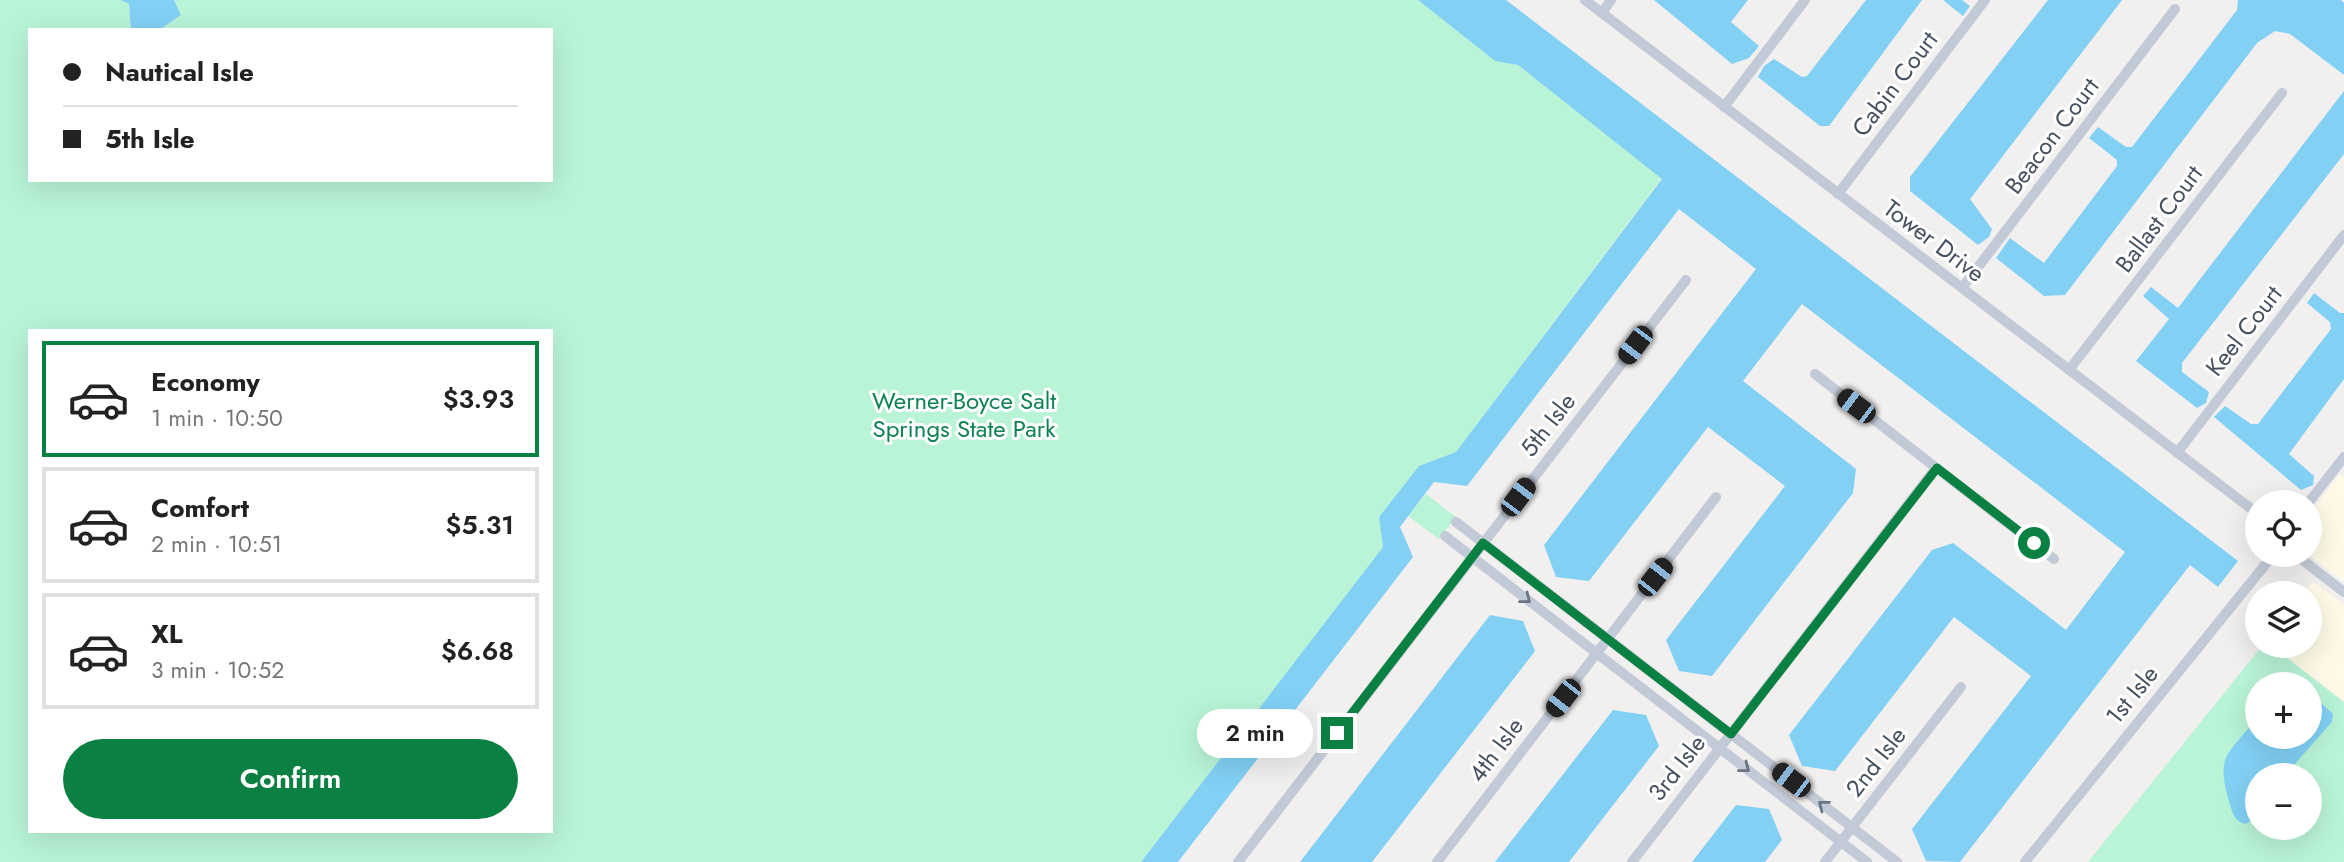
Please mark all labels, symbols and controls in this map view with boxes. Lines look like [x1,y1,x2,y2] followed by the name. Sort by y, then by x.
[1843,24,1946,144] street label: Cabin Court
[105,53,254,91] text: Nautical Isle
[1996,70,2107,201] street label: Beacon Court
[105,120,195,158] text: 5th Isle
[2107,158,2211,280] street label: Ballast Court
[1876,191,1992,290] street label: Tower Drive
[2197,278,2290,383] street label: Keel Court
[1614,322,1657,368] car
[151,363,260,401] text: Economy
[67,368,130,431] icon: car
[443,380,514,418] text: $3.93
[872,383,1056,446] park label: Werner-Boyce Salt Springs State Park
[1511,385,1584,464] street label: 5th Isle
[1833,385,1880,427] car
[151,401,283,435] text: 1 min · 10:50
[1497,474,1540,520] car
[151,489,249,527] text: Comfort
[2245,490,2322,840] map controls
[2245,490,2322,567] button: locate
[67,494,130,557] icon: car
[446,506,514,544] text: $5.31
[151,527,282,561] text: 2 min · 10:51
[2018,527,2050,559] route start
[1634,554,1677,600] car
[2245,581,2322,658] button: layers
[1519,590,1531,603] one-way arrow
[151,615,183,653] text: XL
[67,620,130,683] icon: car
[441,632,514,670] text: $6.68
[151,653,284,687] text: 3 min · 10:52
[2097,658,2166,732] street label: 1st Isle
[2245,672,2322,749] button: +
[1542,675,1585,721] car
[1197,708,1312,758] callout: 2 min
[1460,710,1532,789] street label: 4th Isle
[1225,716,1285,750] text: 2 min
[1321,717,1353,749] route end
[1837,719,1914,804] street label: 2nd Isle
[1640,727,1714,808] street label: 3rd Isle
[63,739,518,819] button: Confirm
[1768,759,1815,801] car
[1738,760,1750,773] one-way arrow
[2245,763,2322,840] button: −
[1819,801,1831,814] one-way arrow

